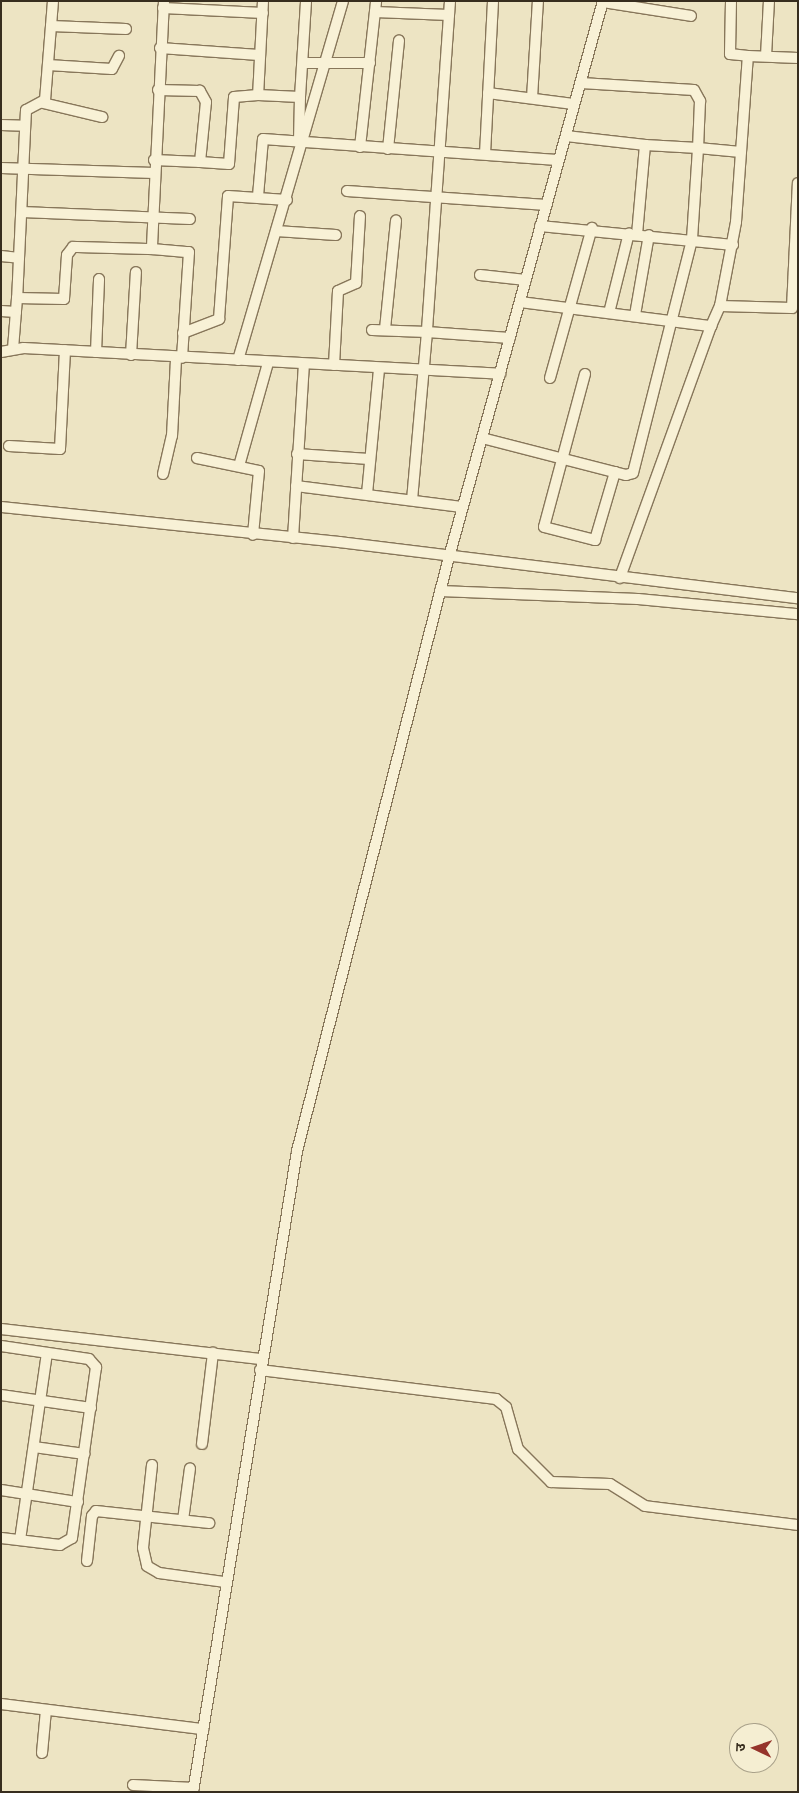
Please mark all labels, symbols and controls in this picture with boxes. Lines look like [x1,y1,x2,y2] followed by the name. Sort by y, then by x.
[729,1723,779,1773] north arrow
[730,1743,750,1752] text: उ

